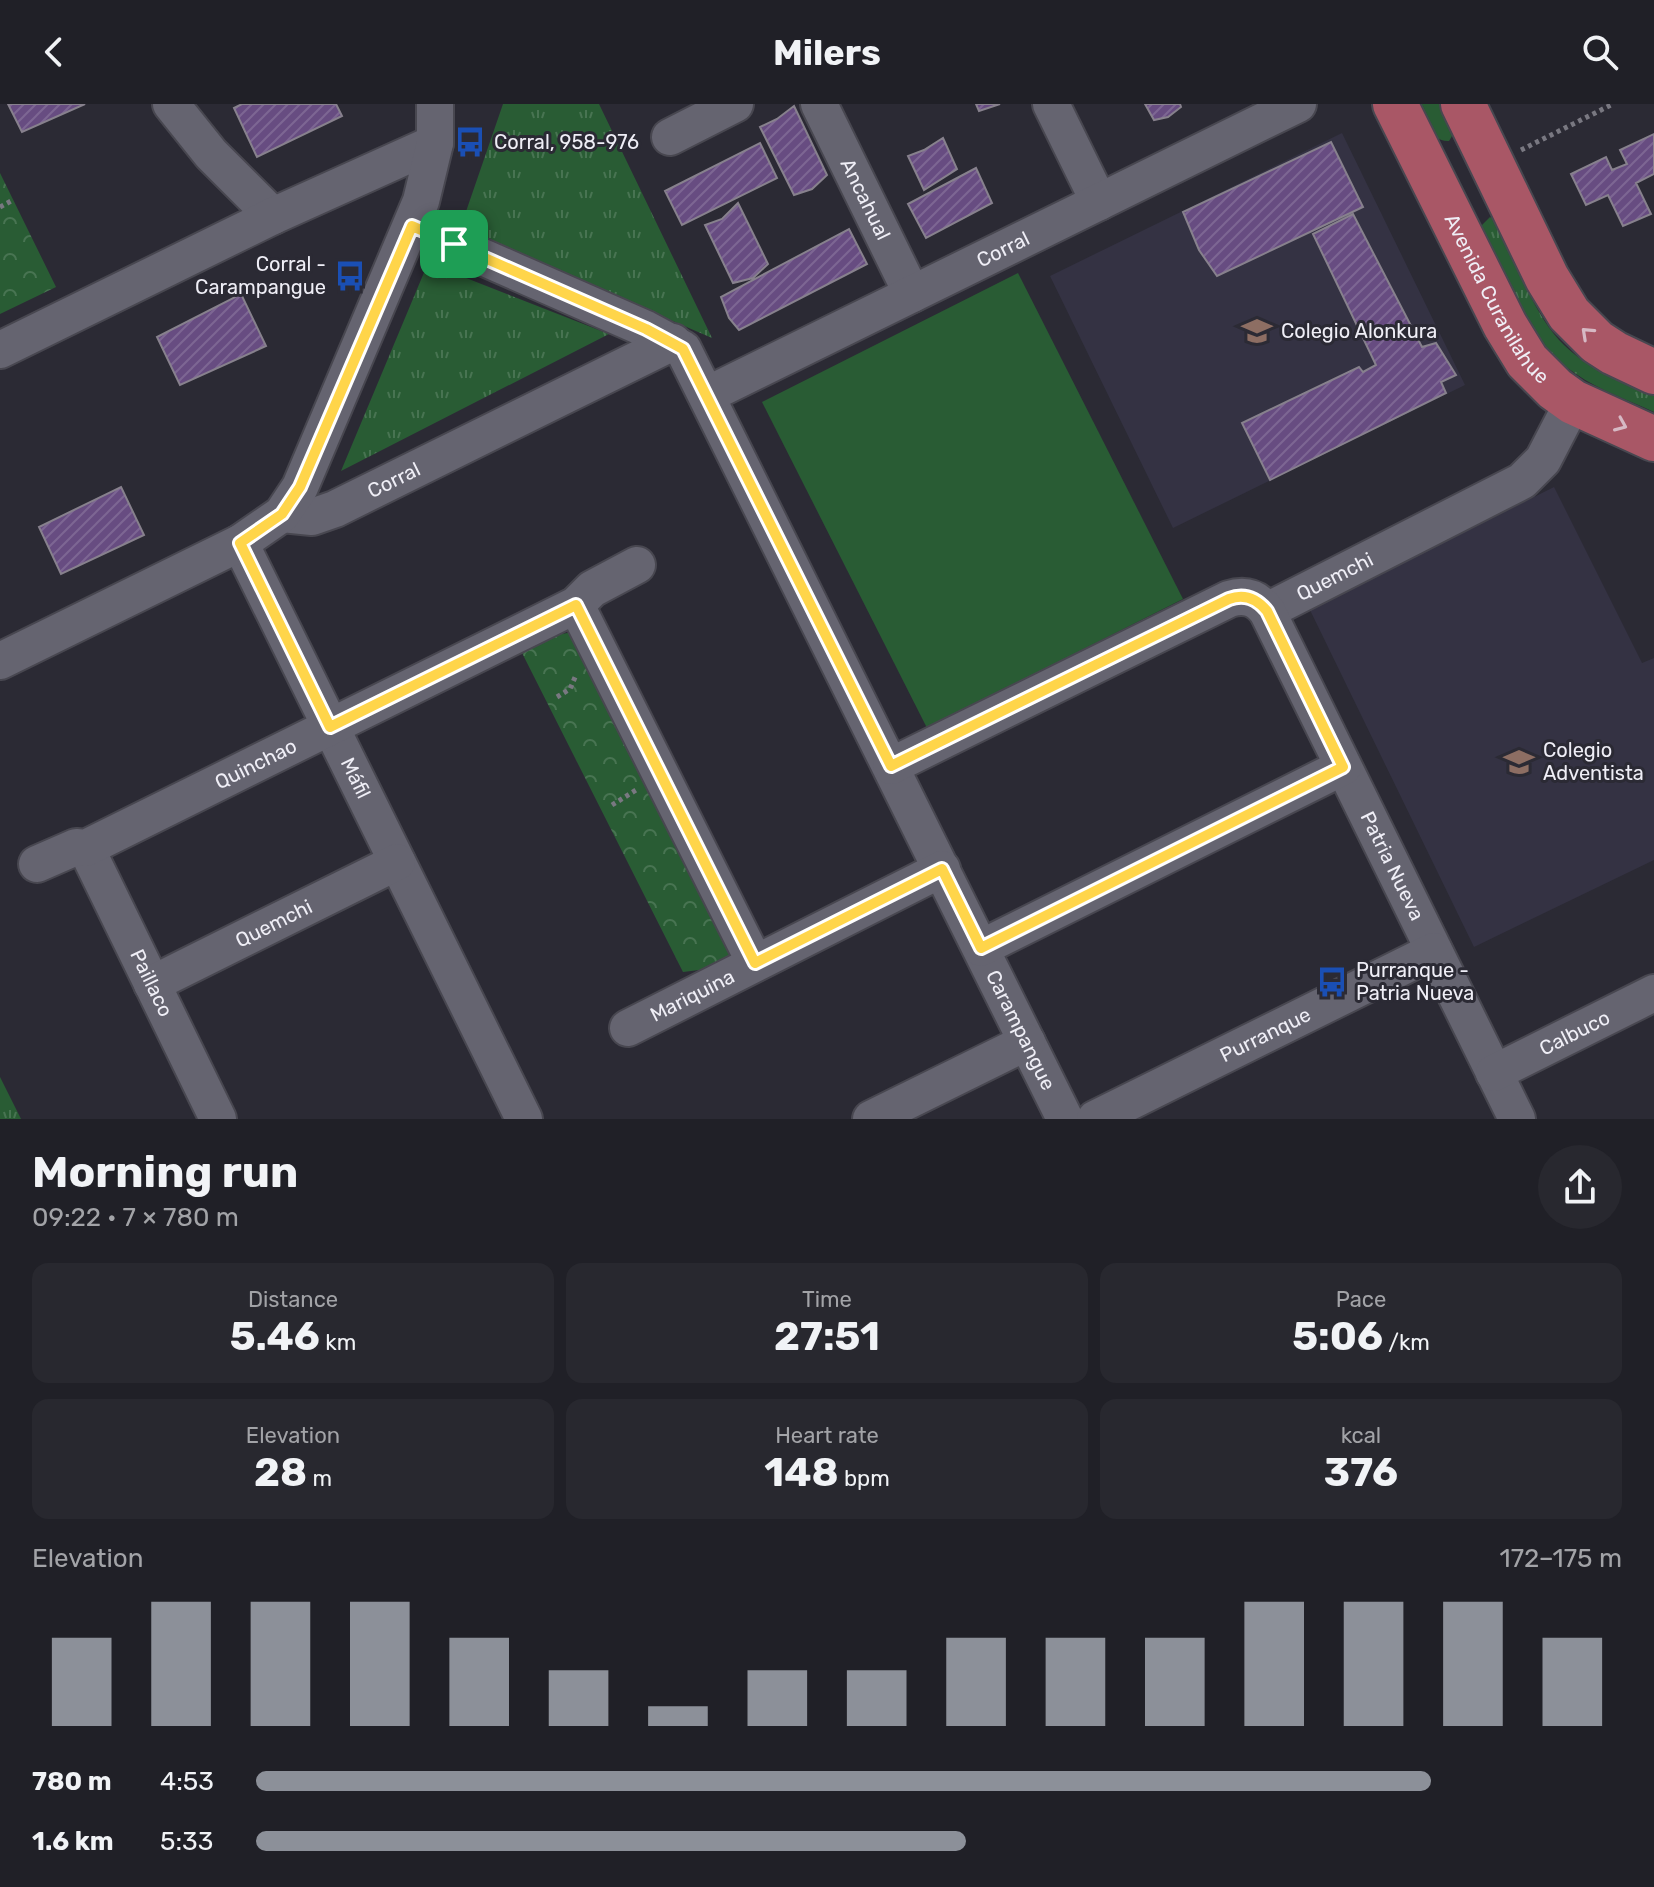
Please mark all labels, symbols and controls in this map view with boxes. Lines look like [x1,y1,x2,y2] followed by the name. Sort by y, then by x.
[32,30,76,74] icon: back
[1578,30,1622,74] icon: search
[773,31,881,74] text: Milers
[453,125,487,159] bus stop icon: Corral, 958-976
[494,130,639,154] place label: Corral, 958-976
[836,155,896,244] street label: Ancahual
[420,210,488,278] pin
[1440,210,1554,388] street label: Avenida Curanilahue
[432,222,476,266] icon: arrive
[973,226,1033,272] street label: Corral
[195,252,326,299] place label: Corral - Carampangue
[333,259,367,293] bus stop icon: Corral - Carampangue
[1240,314,1274,348] school or university icon: Colegio Alonkura
[1281,319,1437,343] place label: Colegio Alonkura
[1582,327,1596,342] one-way arrow
[1613,416,1627,432] one-way arrow
[363,457,424,503] street label: Corral
[1292,547,1377,606] street label: Quemchi
[211,733,301,794] street label: Quinchao
[1543,738,1644,785] place label: Colegio Adventista
[1502,745,1536,779] school or university icon: Colegio Adventista
[336,754,376,802] street label: Máfil
[1356,807,1429,924] street label: Patria Nueva
[231,894,316,953] street label: Quemchi
[125,945,178,1020] street label: Paillaco
[1356,958,1474,1005] place label: Purranque - Patria Nueva
[646,964,738,1027] street label: Mariquina
[1315,965,1349,999] bus stop icon: Purranque - Patria Nueva
[981,966,1061,1094] street label: Carampangue
[1216,1002,1315,1067] street label: Purranque
[1535,1005,1614,1060] street label: Calbuco
[1538,1145,1622,1229] button: share
[32,1146,298,1198] text: Morning run
[32,1202,239,1233] text: 09:22 · 7 × 780 m
[248,1286,338,1313] text: Distance
[802,1286,852,1313] text: Time
[1336,1286,1386,1313] text: Pace
[230,1313,320,1360] text: 5.46
[774,1313,880,1360] text: 27:51
[1292,1313,1383,1360] text: 5:06
[320,1329,356,1356] text: km
[1383,1329,1430,1356] text: /km
[246,1422,340,1449] text: Elevation
[775,1422,879,1449] text: Heart rate
[1341,1422,1381,1449] text: kcal
[254,1449,307,1496] text: 28
[764,1449,839,1496] text: 148
[1324,1449,1398,1496] text: 376
[307,1465,332,1492] text: m
[839,1465,890,1492] text: bpm
[32,1543,143,1574] text: Elevation
[1500,1543,1622,1574] text: 172–175 m
[32,1766,112,1797] text: 780 m
[160,1766,214,1797] text: 4:53
[32,1826,114,1857] text: 1.6 km
[160,1826,213,1857] text: 5:33

